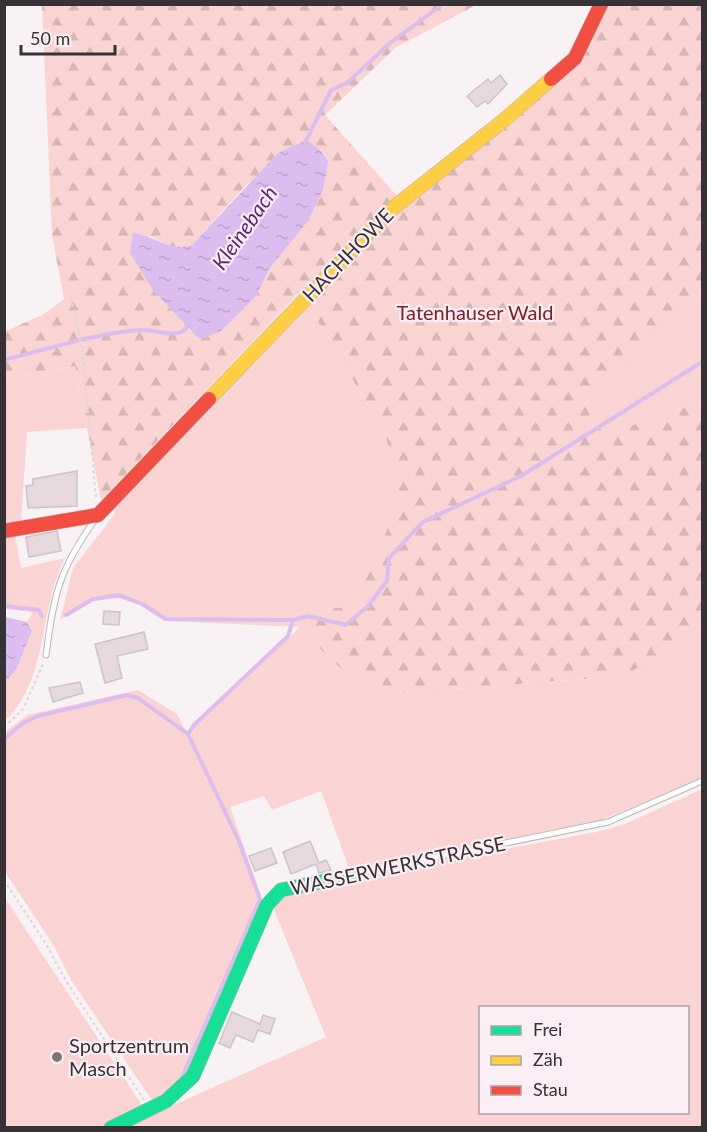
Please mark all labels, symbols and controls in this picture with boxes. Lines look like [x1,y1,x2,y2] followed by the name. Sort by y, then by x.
[21,18,116,56] scale bar
[30,27,70,49] text: 50 m
[206,181,282,274] water label: Kleinebach
[297,203,398,306] street label: HACHHOWE
[397,300,553,324] park label: Tatenhauser Wald
[288,831,507,900] street label: WASSERWERKSTRASSE
[479,1006,689,1114] legend
[533,1018,562,1040] text: Frei
[69,1033,189,1080] place label: Sportzentrum Masch
[533,1048,563,1070] text: Zäh
[50,1050,64,1064] marker: Sportzentrum Masch
[533,1078,568,1100] text: Stau

